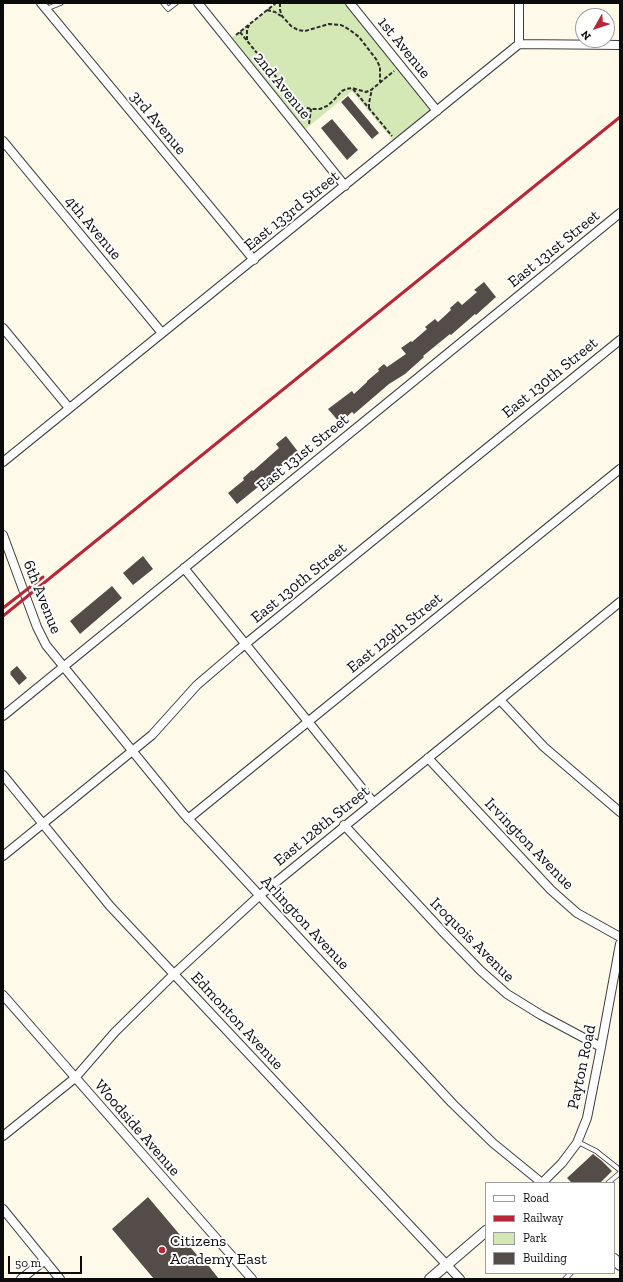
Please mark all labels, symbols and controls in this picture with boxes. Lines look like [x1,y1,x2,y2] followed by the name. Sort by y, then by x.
[575,8,615,48] north arrow
[373,13,435,83] street label: 1st Avenue
[578,28,594,43] text: N
[249,49,315,123] street label: 2nd Avenue
[126,87,190,159] street label: 3rd Avenue
[241,167,343,255] street label: East 133rd Street
[61,192,125,264] street label: 4th Avenue
[504,206,604,292] street label: East 131st Street
[498,334,602,422] street label: East 130th Street
[253,410,353,496] street label: East 131st Street
[247,539,351,627] street label: East 130th Street
[19,557,65,637] street label: 6th Avenue
[343,589,447,677] street label: East 129th Street
[270,782,374,870] street label: East 128th Street
[480,794,578,894] street label: Irvington Avenue
[257,872,353,974] street label: Arlington Avenue
[426,894,518,986] street label: Iroquois Avenue
[187,968,287,1074] street label: Edmonton Avenue
[564,1023,600,1111] street label: Payton Road
[90,1076,184,1180] street label: Woodside Avenue
[485,1182,615,1274] legend
[523,1191,549,1205] text: Road
[523,1211,564,1225] text: Railway
[170,1231,267,1269] place label: Citizens Academy East
[523,1231,547,1245] text: Park
[157,1245,167,1255] marker: Citizens Academy East
[10,1248,84,1274] scale bar
[523,1251,567,1265] text: Building
[15,1256,41,1270] text: 50 m

